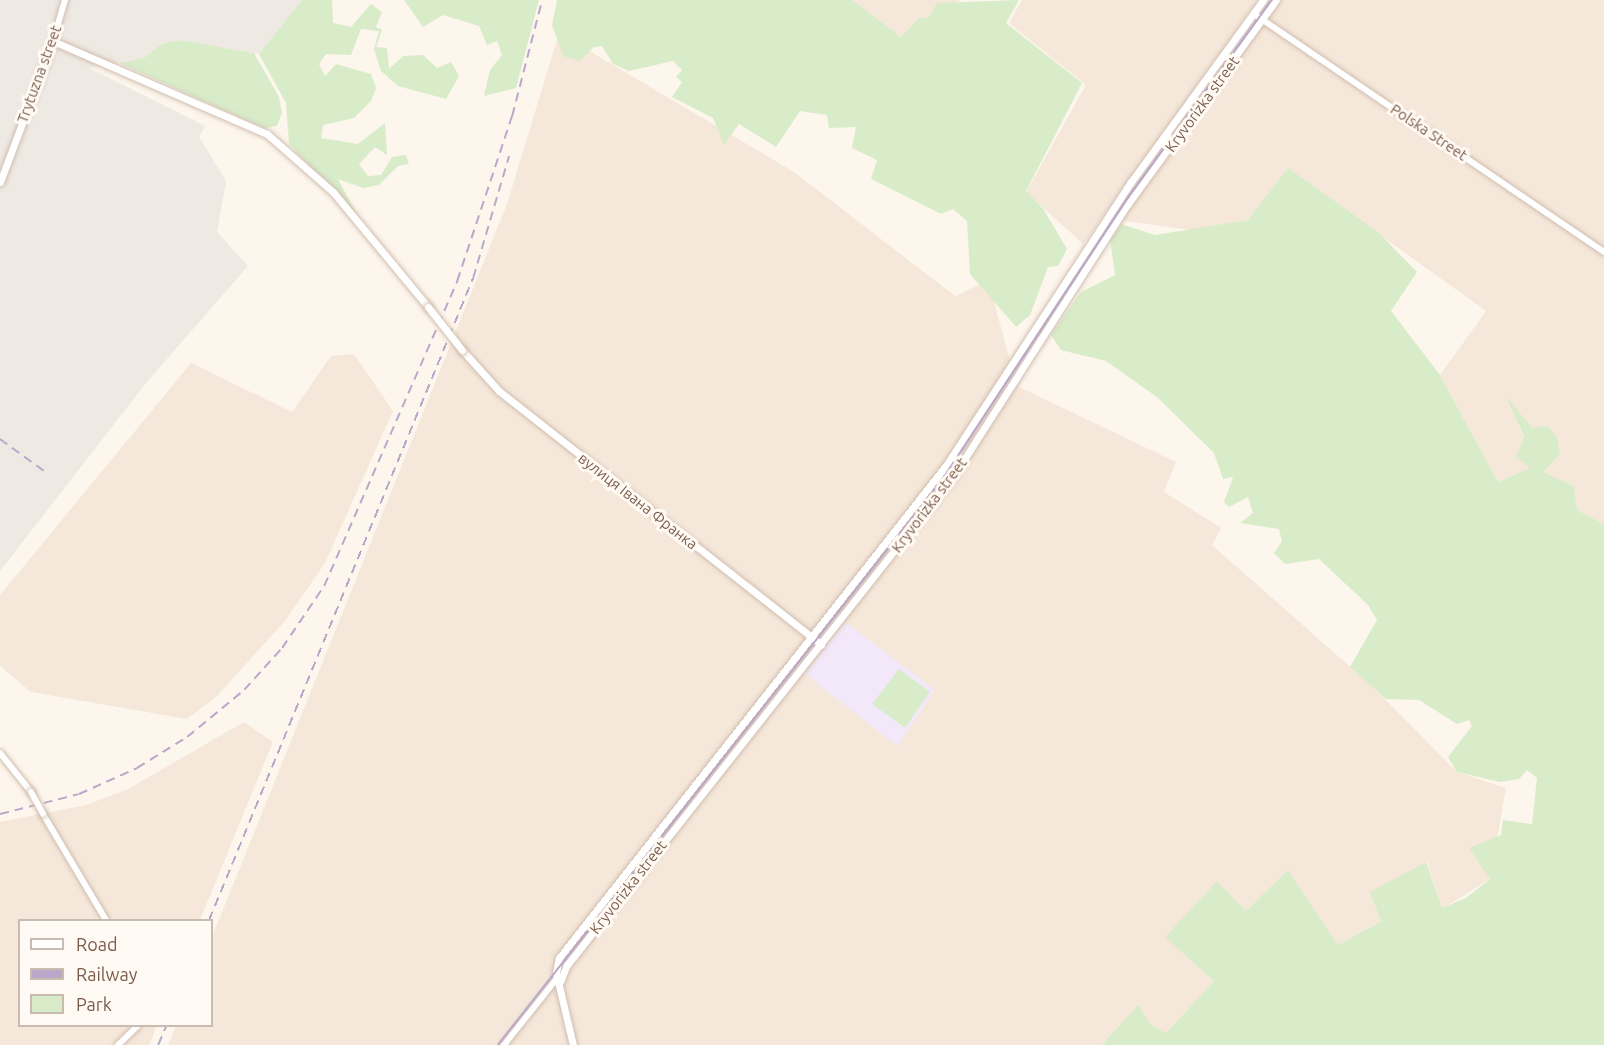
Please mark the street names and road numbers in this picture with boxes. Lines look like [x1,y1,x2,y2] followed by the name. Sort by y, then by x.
[13,23,65,125] street label: Trytuzna street
[1161,53,1243,155] street label: Kryvorizka street
[1387,100,1471,164] street label: Polska Street
[575,449,701,553] street label: вулиця Івана Франка
[887,454,971,556] street label: Kryvorizka street
[586,836,670,938] street label: Kryvorizka street

